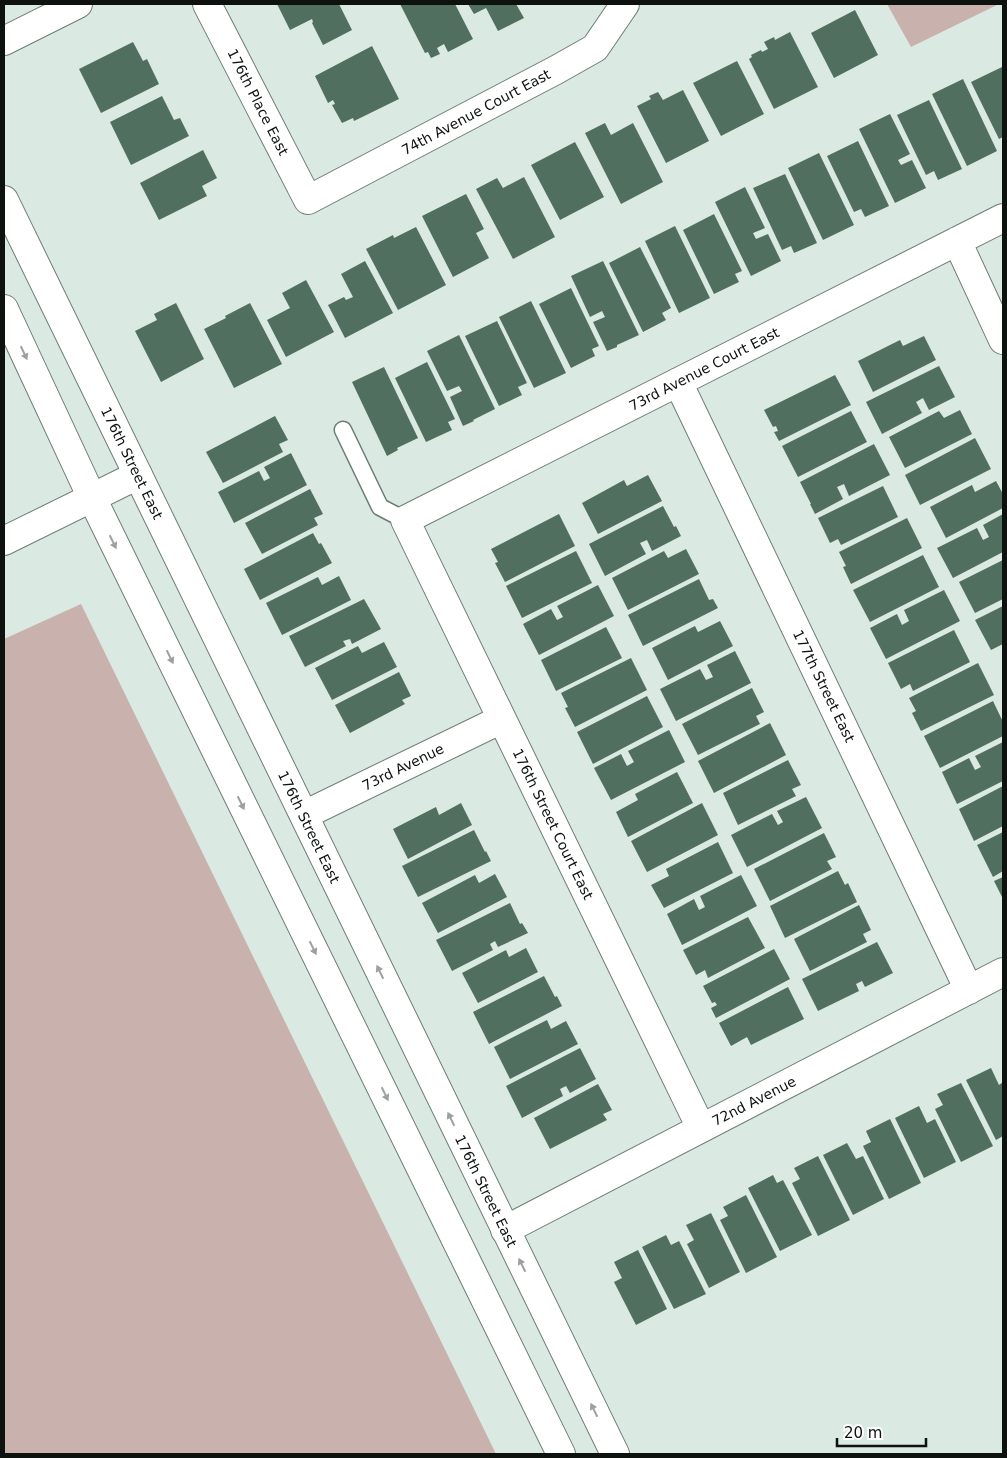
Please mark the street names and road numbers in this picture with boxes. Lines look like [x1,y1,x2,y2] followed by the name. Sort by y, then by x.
[224,46,292,158] street label: 176th Place East
[399,66,554,158] street label: 74th Avenue Court East
[626,324,782,414] street label: 73rd Avenue Court East
[98,404,166,522] street label: 176th Street East
[790,627,858,745] street label: 177th Street East
[360,740,446,794] street label: 73rd Avenue
[510,746,597,902] street label: 176th Street Court East
[275,768,343,886] street label: 176th Street East
[709,1073,799,1129] street label: 72nd Avenue
[452,1132,520,1250] street label: 176th Street East

